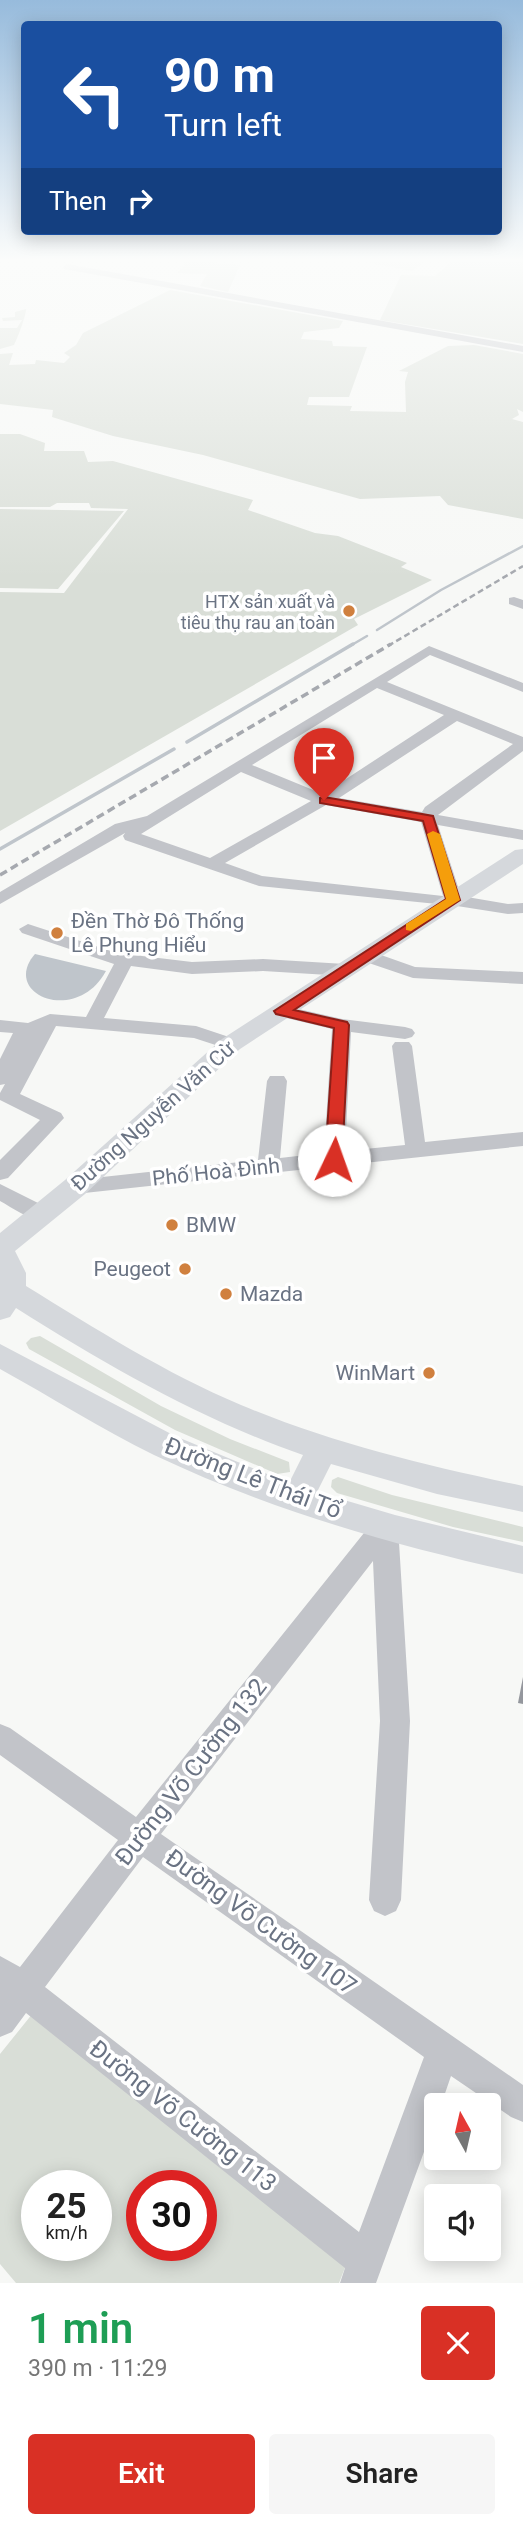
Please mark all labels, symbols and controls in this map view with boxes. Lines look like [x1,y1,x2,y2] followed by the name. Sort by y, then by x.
[164,47,275,104] text: 90 m
[49,49,140,140] icon: left
[164,106,282,144] text: Turn left
[121,182,159,220] icon: right
[49,186,107,216] text: Then
[181,591,335,633] place label: HTX sản xuất và tiêu thụ rau an toàn
[341,603,357,619] marker: HTX sản xuất và tiêu thụ rau an toàn
[294,728,354,800] pin
[305,739,343,777] icon: arrive
[71,909,244,957] place label: Đền Thờ Đô Thống Lê Phụng Hiểu
[49,925,65,941] marker: Đền Thờ Đô Thống Lê Phụng Hiểu
[66,1036,240,1196] street label: Đường Nguyễn Văn Cừ
[297,1123,371,1197] position arrow
[151,1153,281,1191] street label: Phố Hoà Đình
[186,1213,236,1237] place label: BMW
[164,1217,180,1233] marker: BMW
[93,1257,171,1281] place label: Peugeot
[177,1261,193,1277] marker: Peugeot
[240,1282,303,1306] place label: Mazda
[218,1286,234,1302] marker: Mazda
[335,1361,415,1385] place label: WinMart
[421,1365,437,1381] marker: WinMart
[161,1431,345,1525] street label: Đường Lê Thái Tổ
[109,1673,273,1871] street label: Đường Võ Cường 132
[160,1843,362,2001] street label: Đường Võ Cường 107
[84,2034,282,2198] street label: Đường Võ Cường 113
[424,2093,500,2170] north arrow
[424,2093,501,2261] map controls
[126,2170,217,2261] speed limit sign: 30
[424,2184,501,2261] button: sound
[46,2186,87,2227] text: 25
[45,2222,88,2243] text: km/h
[28,2304,133,2353] text: 1 min
[421,2306,495,2380] button: close
[28,2355,167,2382] text: 390 m · 11:29
[28,2434,255,2514] button: Exit
[269,2434,495,2514] button: Share

